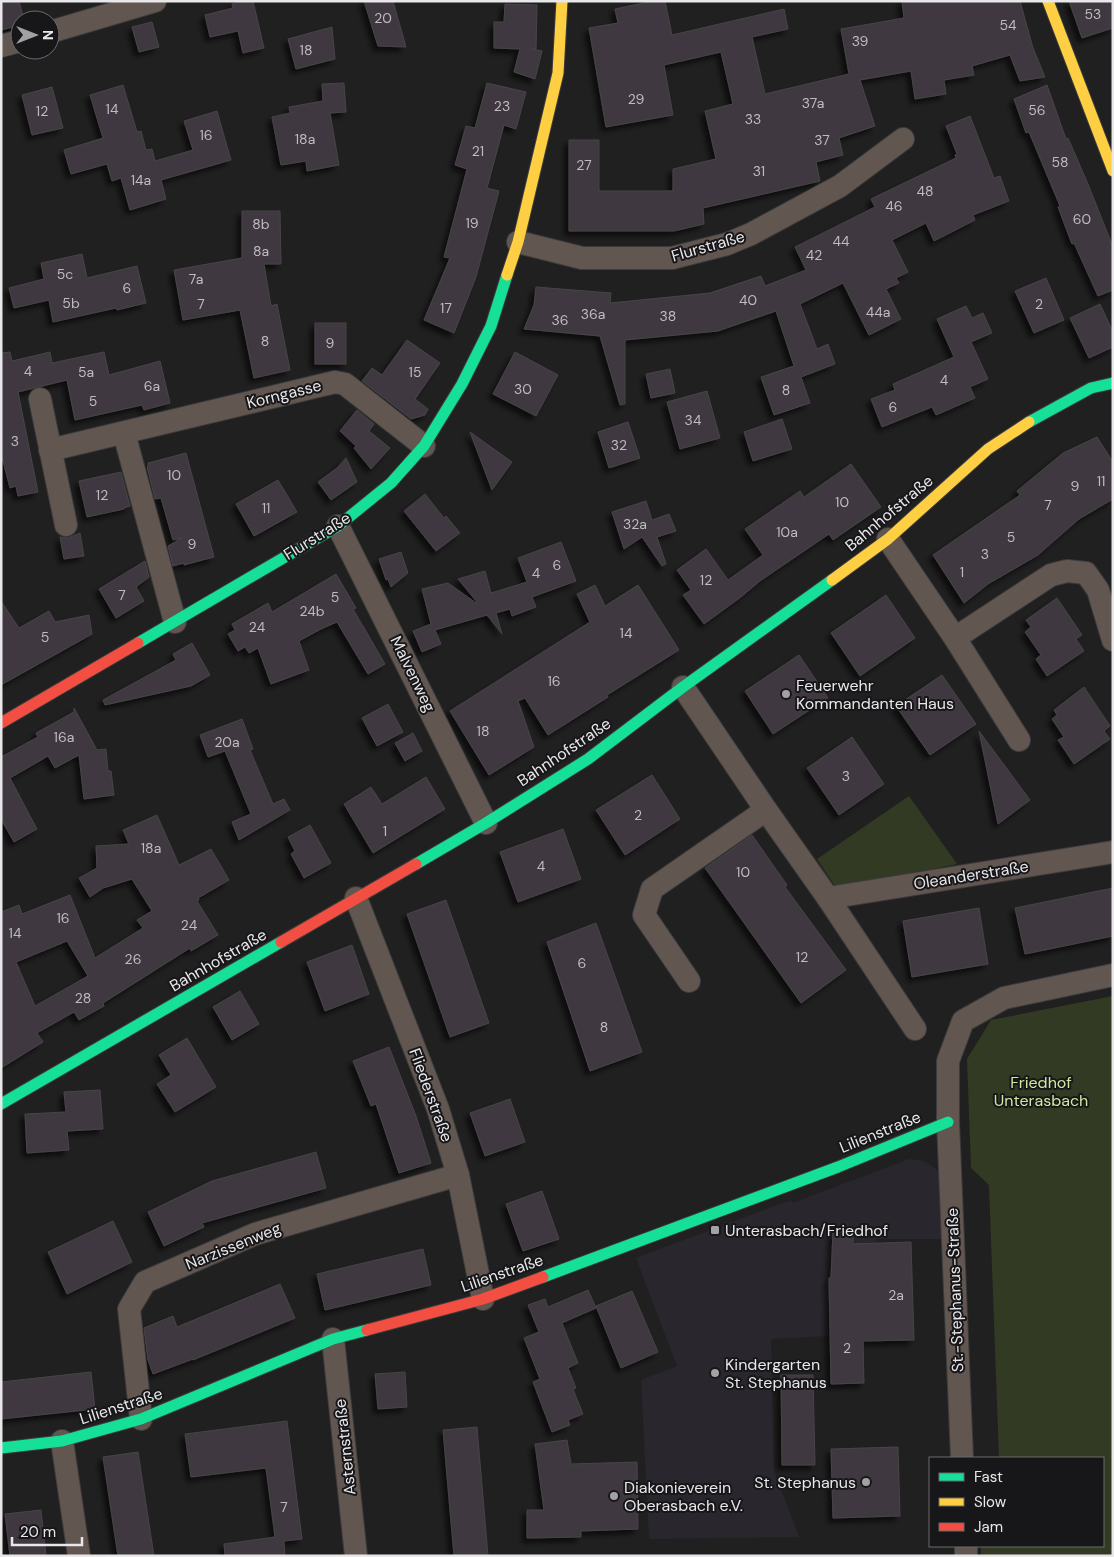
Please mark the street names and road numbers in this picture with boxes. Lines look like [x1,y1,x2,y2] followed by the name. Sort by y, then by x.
[669,226,747,266] street label: Flurstraße
[244,375,324,413] street label: Korngasse
[841,470,937,556] street label: Bahnhofstraße
[280,507,354,565] street label: Flurstraße
[386,633,440,715] street label: Malvenweg
[513,713,615,791] street label: Bahnhofstraße
[912,856,1030,894] street label: Oleanderstraße
[166,924,270,996] street label: Bahnhofstraße
[404,1045,458,1145] street label: Fliederstraße
[836,1106,924,1158] street label: Lilienstraße
[942,1207,968,1373] street label: St.-Stephanus-Straße
[182,1217,284,1275] street label: Narzissenweg
[458,1249,546,1297] street label: Lilienstraße
[77,1383,165,1429] street label: Lilienstraße
[330,1398,360,1496] street label: Asternstraße

